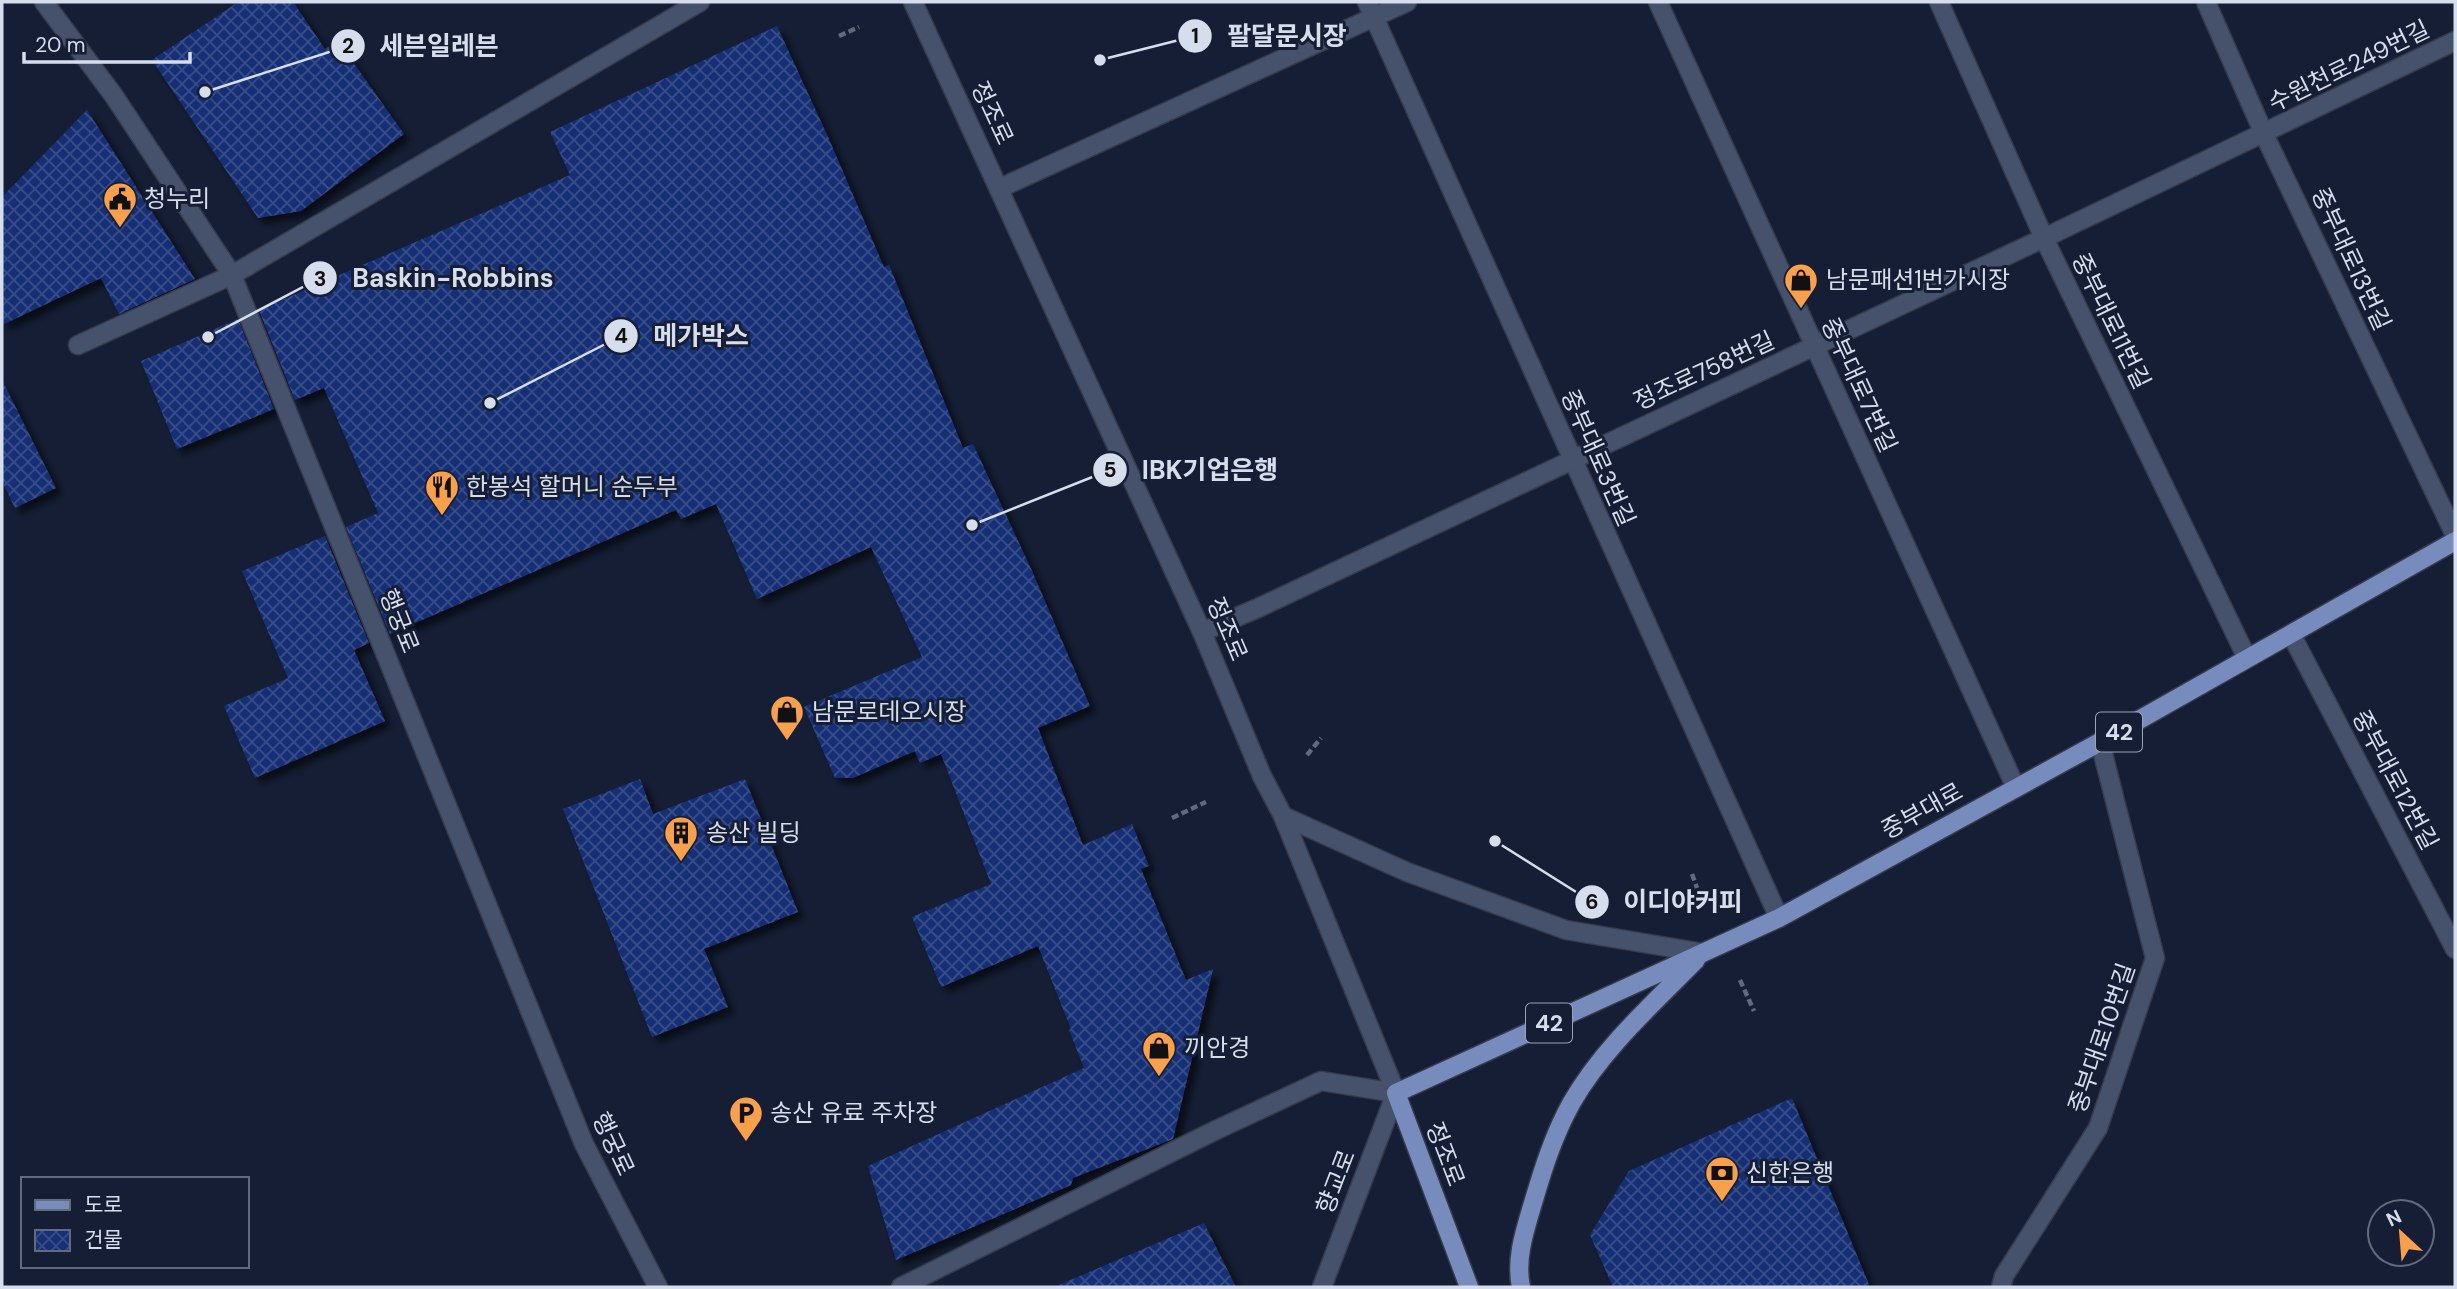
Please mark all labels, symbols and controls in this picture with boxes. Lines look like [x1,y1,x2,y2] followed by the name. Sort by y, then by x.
[1178,12,1361,59] callout: 팔달문시장
[2263,13,2434,118] street label: 수원천로249번길
[1227,19,1347,53] text: 팔달문시장
[24,21,191,65] scale bar
[330,22,513,69] callout: 세븐일레븐
[1191,22,1199,50] text: 1
[379,29,499,63] text: 세븐일레븐
[35,31,86,59] text: 20 m
[342,32,354,60] text: 2
[964,76,1021,149] street label: 정조로
[101,180,139,229] public building icon: 청누리
[2305,182,2398,335] street label: 중부대로13번길
[144,183,210,214] place label: 청누리
[2065,248,2158,394] street label: 중부대로11번길
[303,255,567,302] callout: Baskin-Robbins
[352,261,554,295] text: Baskin-Robbins
[1782,261,1820,310] shop icon: 남문패션1번가시장
[1826,264,2010,295] place label: 남문패션1번가시장
[314,265,326,293] text: 3
[604,312,763,359] callout: 메가박스
[1815,312,1904,457] street label: 중부대로7번길
[653,319,749,353] text: 메가박스
[614,322,628,350] text: 4
[1628,324,1779,417] street label: 정조로758번길
[1554,384,1642,531] street label: 중부대로3번길
[1093,447,1292,494] callout: IBK기업은행
[1142,453,1278,487] text: IBK기업은행
[1103,456,1117,484] text: 5
[423,468,461,517] restaurant icon: 한봉석 할머니 순두부
[466,471,678,502] place label: 한봉석 할머니 순두부
[373,584,426,657] street label: 행궁로
[1200,592,1255,665] street label: 정조로
[768,693,806,742] shop icon: 남문로데오시장
[812,696,967,727] place label: 남문로데오시장
[2346,705,2445,855] street label: 중부대로12번길
[2096,712,2142,752] road number: 42
[1876,776,1968,846] street label: 중부대로
[662,814,700,863] building icon: 송산 빌딩
[706,817,801,848] place label: 송산 빌딩
[1574,879,1757,926] callout: 이디야커피
[1623,885,1743,919] text: 이디야커피
[1585,888,1599,916] text: 6
[2061,959,2142,1117] street label: 중부대로10번길
[1526,1004,1572,1042] road number: 42
[1140,1029,1178,1078] shop icon: 끼안경
[1184,1032,1250,1063] place label: 끼안경
[727,1094,765,1143] parking icon: 송산 유료 주차장
[770,1097,937,1128] place label: 송산 유료 주차장
[585,1107,642,1180] street label: 행궁로
[1419,1117,1472,1190] street label: 정조로
[1309,1145,1362,1218] street label: 향교로
[1703,1154,1741,1203] bank icon: 신한은행
[1746,1157,1834,1188] place label: 신한은행
[21,1177,248,1268] legend
[84,1191,123,1219] text: 도로
[2366,1198,2436,1268] north arrow
[2382,1204,2405,1232] text: N
[84,1226,123,1254] text: 건물

